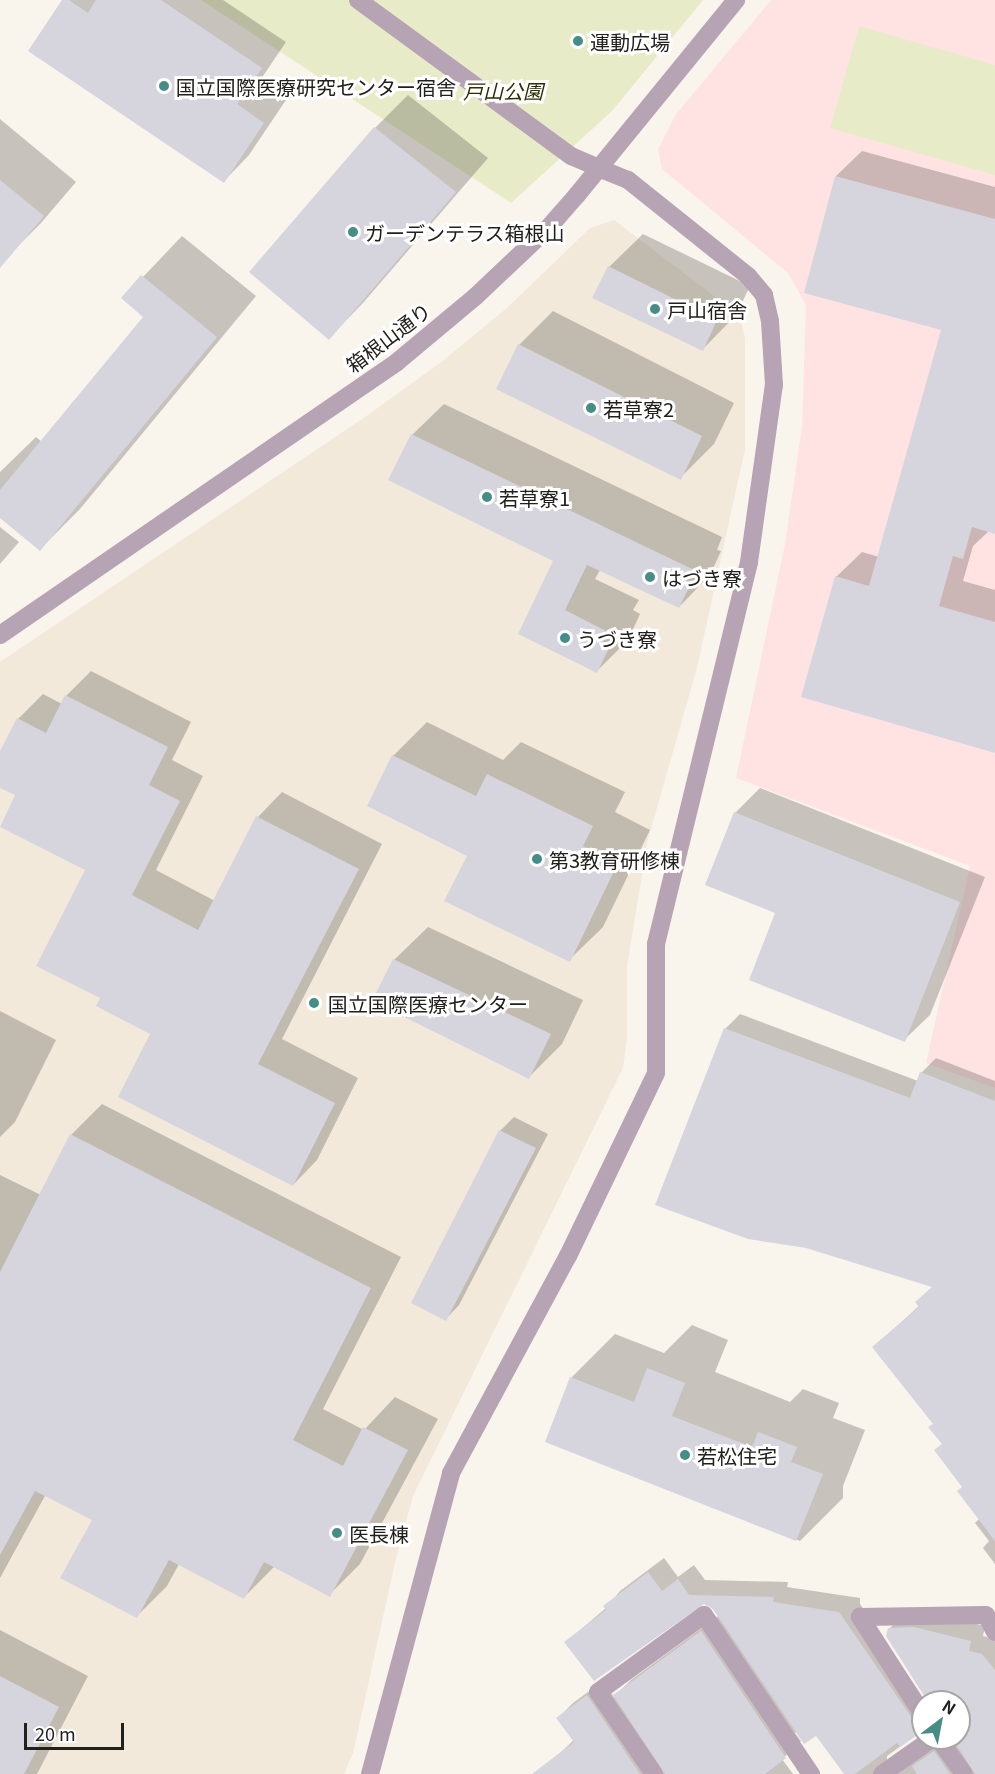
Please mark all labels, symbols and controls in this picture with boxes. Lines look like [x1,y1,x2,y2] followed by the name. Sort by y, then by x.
[590,29,670,53] place label: 運動広場
[571,34,585,48] marker: 運動広場
[176,74,456,98] place label: 国立国際医療研究センター宿舎
[463,78,543,102] park label: 戸山公園
[157,79,171,93] marker: 国立国際医療研究センター宿舎
[365,220,565,244] place label: ガーデンテラス箱根山
[346,225,360,239] marker: ガーデンテラス箱根山
[341,297,435,377] street label: 箱根山通り
[667,297,747,321] place label: 戸山宿舎
[648,302,662,316] marker: 戸山宿舎
[603,396,674,420] place label: 若草寮2
[584,401,598,415] marker: 若草寮2
[499,485,570,509] place label: 若草寮1
[480,490,494,504] marker: 若草寮1
[662,565,742,589] place label: はづき寮
[643,570,657,584] marker: はづき寮
[577,626,657,650] place label: うづき寮
[558,631,572,645] marker: うづき寮
[549,847,680,871] place label: 第3教育研修棟
[530,852,544,866] marker: 第3教育研修棟
[328,991,528,1015] place label: 国立国際医療センター
[305,994,323,1012] marker: 国立国際医療センター
[697,1443,777,1467] place label: 若松住宅
[678,1448,692,1462] marker: 若松住宅
[349,1521,409,1545] place label: 医長棟
[330,1526,344,1540] marker: 医長棟
[911,1690,971,1750] north arrow
[938,1693,961,1720] text: N
[27,1711,128,1749] scale bar
[35,1720,76,1746] text: 20 m

